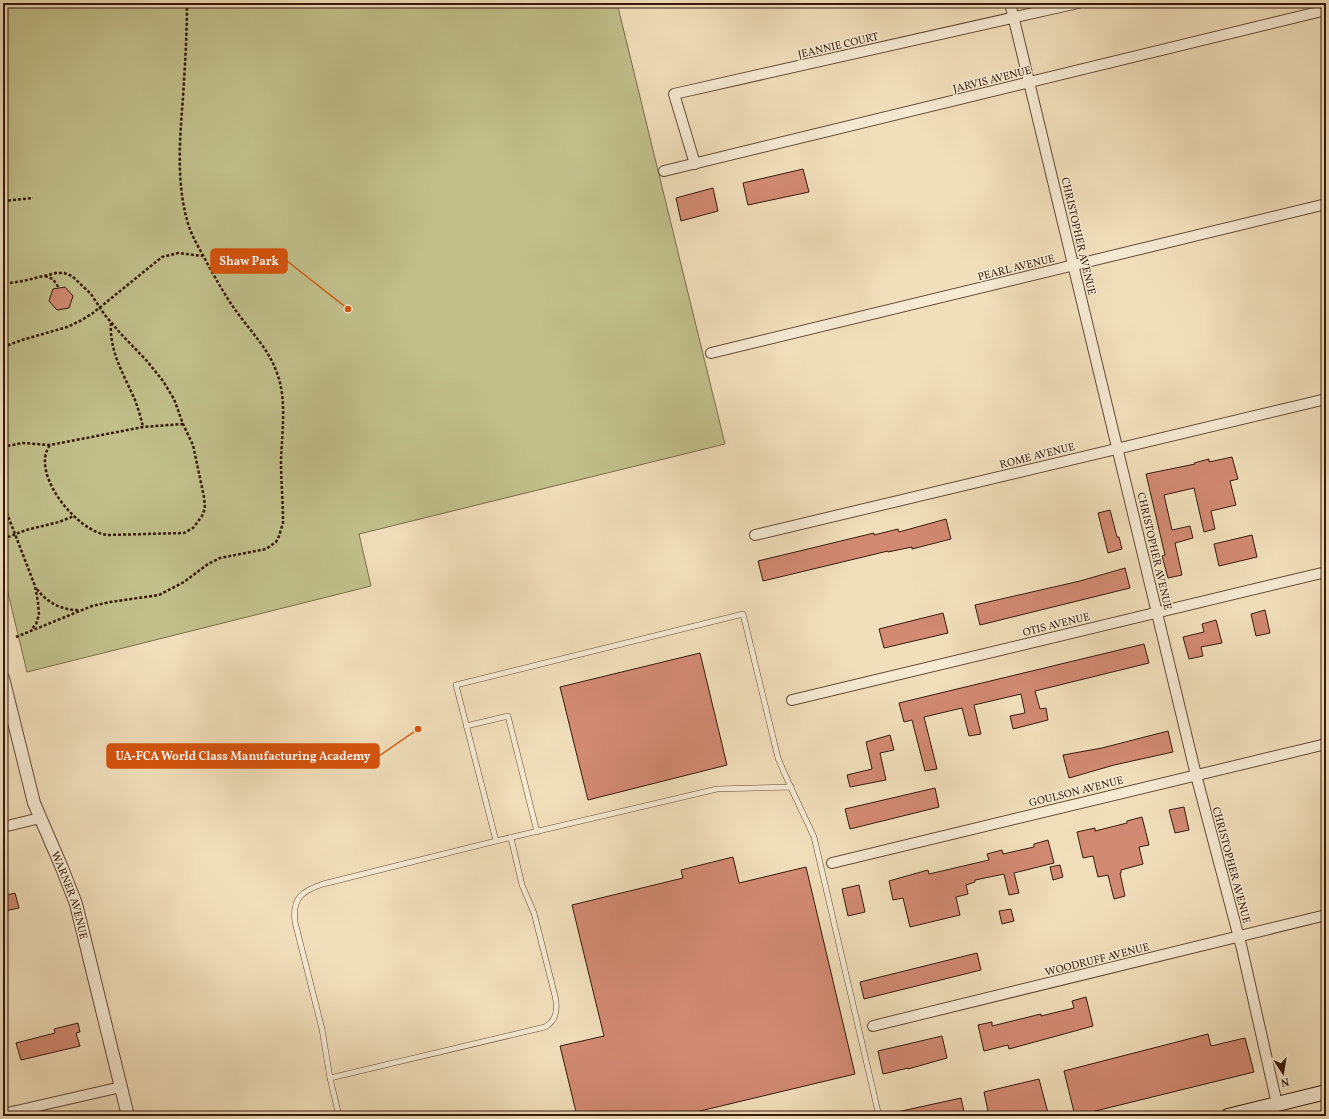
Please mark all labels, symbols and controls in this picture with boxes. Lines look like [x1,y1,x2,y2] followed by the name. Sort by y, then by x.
[796,30,881,63] street label: JEANNIE COURT
[952,63,1033,97] street label: JARVIS AVENUE
[1057,176,1098,297] street label: CHRISTOPHER AVENUE
[211,249,287,273] callout: Shaw Park
[976,252,1057,285] street label: PEARL AVENUE
[219,254,280,270] text: Shaw Park
[998,440,1077,473] street label: ROME AVENUE
[1133,491,1174,612] street label: CHRISTOPHER AVENUE
[1021,610,1092,641] street label: OTIS AVENUE
[107,744,379,768] callout: UA-FCA World Class Manufacturing Academy
[115,749,371,765] text: UA-FCA World Class Manufacturing Academy
[1028,773,1125,811] street label: GOULSON AVENUE
[1208,805,1253,926] street label: CHRISTOPHER AVENUE
[47,849,90,941] street label: WARNER AVENUE
[1044,940,1151,981] street label: WOODRUFF AVENUE
[1263,1053,1303,1093] north arrow
[1279,1073,1290,1089] text: N

